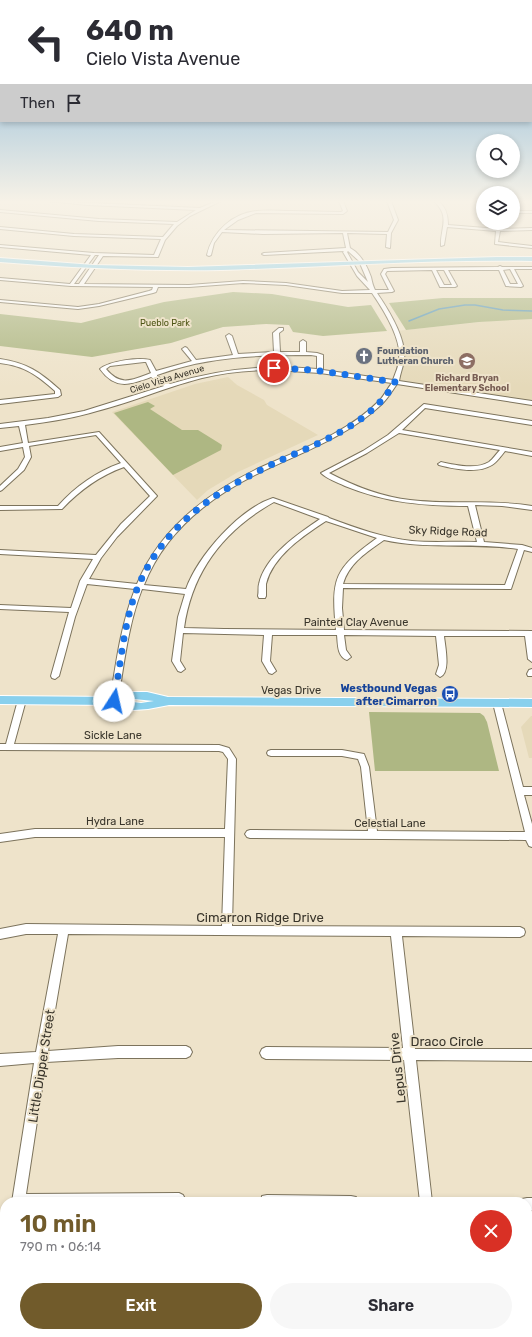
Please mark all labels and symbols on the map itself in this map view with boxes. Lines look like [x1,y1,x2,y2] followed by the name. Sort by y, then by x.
[140,318,190,328] park label: Pueblo Park
[354,346,374,366] church icon: Foundation Lutheran Church
[377,346,454,366] place label: Foundation Lutheran Church
[257,351,291,385] pin
[457,351,477,371] school or university icon: Richard Bryan Elementary School
[129,363,205,395] street label: Cielo Vista Avenue
[425,373,510,393] place label: Richard Bryan Elementary School
[408,524,488,539] street label: Sky Ridge Road
[304,616,408,629] street label: Painted Clay Avenue
[93,680,135,722] position arrow
[340,682,437,708] place label: Westbound Vegas after Cimarron
[261,684,321,697] street label: Vegas Drive
[440,684,460,704] bus stop icon: Westbound Vegas after Cimarron
[84,729,142,742] street label: Sickle Lane
[86,815,144,828] street label: Hydra Lane
[354,817,426,830] street label: Celestial Lane
[196,910,324,926] street label: Cimarron Ridge Drive
[25,1008,58,1124] street label: Little Dipper Street
[386,1032,409,1104] street label: Lepus Drive
[410,1034,484,1049] street label: Draco Circle

